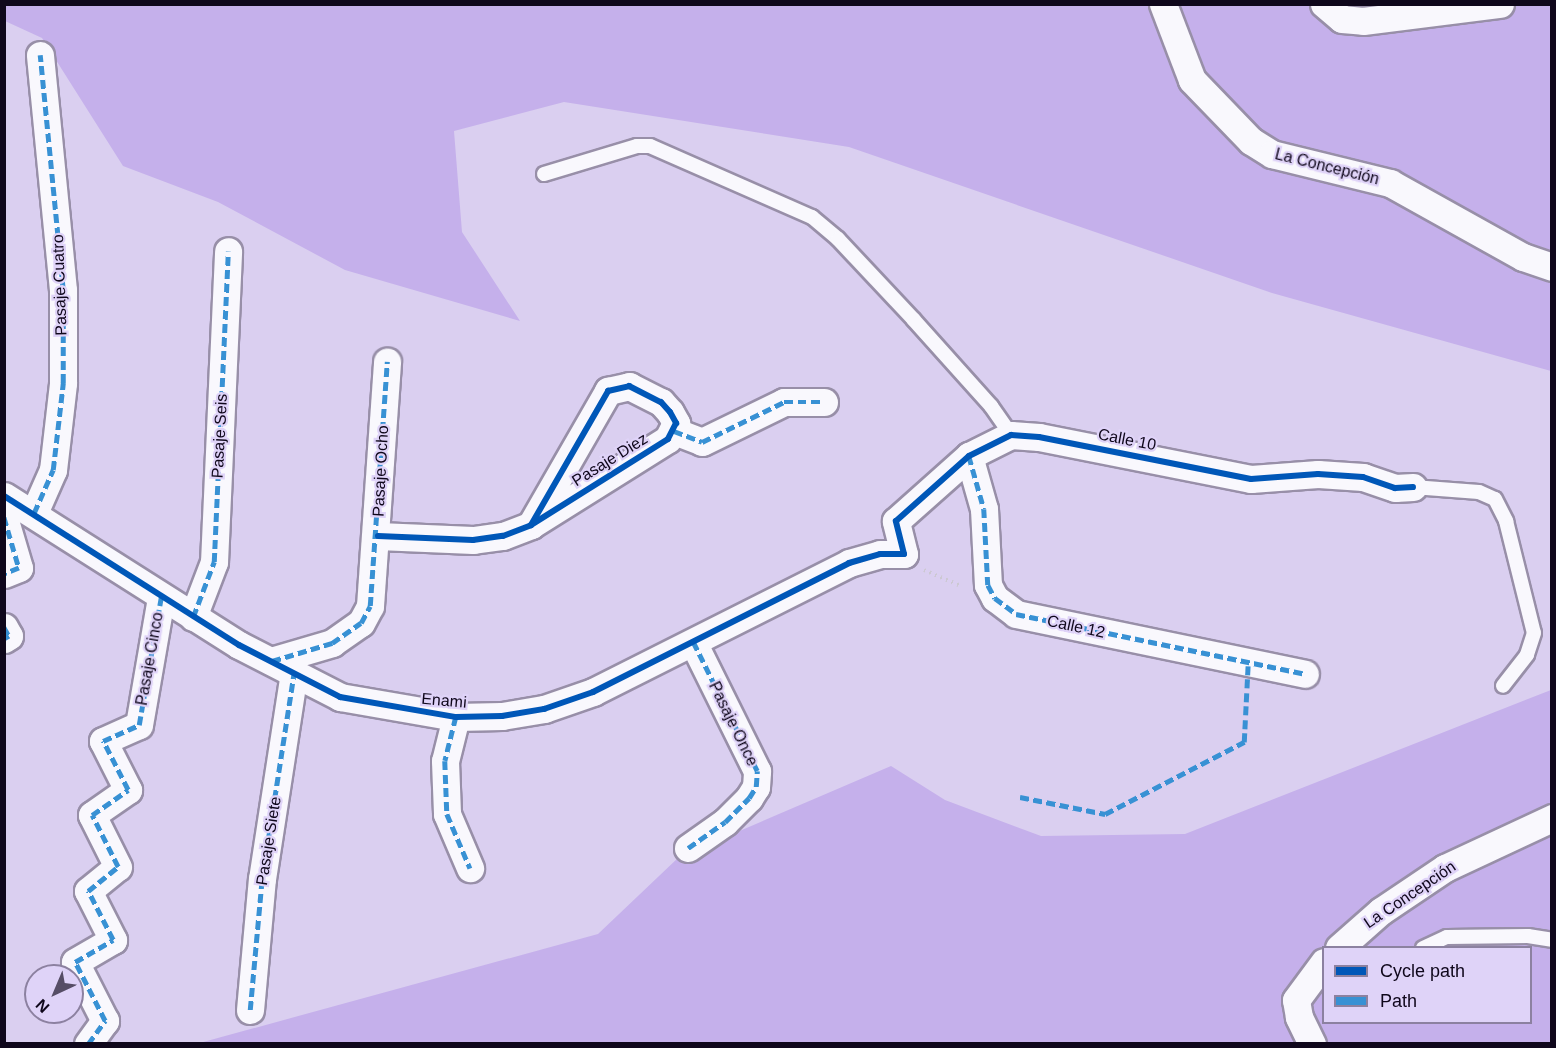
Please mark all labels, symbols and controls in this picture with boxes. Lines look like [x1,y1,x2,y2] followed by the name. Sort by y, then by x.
[1273,145,1381,189] street label: La Concepción
[49,234,71,336] street label: Pasaje Cuatro
[208,393,232,479] street label: Pasaje Seis
[369,425,393,517] street label: Pasaje Ocho
[1096,425,1158,455] street label: Calle 10
[569,429,651,491] street label: Pasaje Diez
[132,611,168,707] street label: Pasaje Cinco
[1045,612,1107,642] street label: Calle 12
[704,679,762,769] street label: Pasaje Once
[421,689,467,713] street label: Enami
[252,795,286,887] street label: Pasaje Siete
[1360,857,1460,933] street label: La Concepción
[1322,946,1532,1024] legend
[1380,961,1465,981] text: Cycle path
[24,964,84,1024] north arrow
[1380,991,1417,1011] text: Path
[32,996,53,1016] text: N

